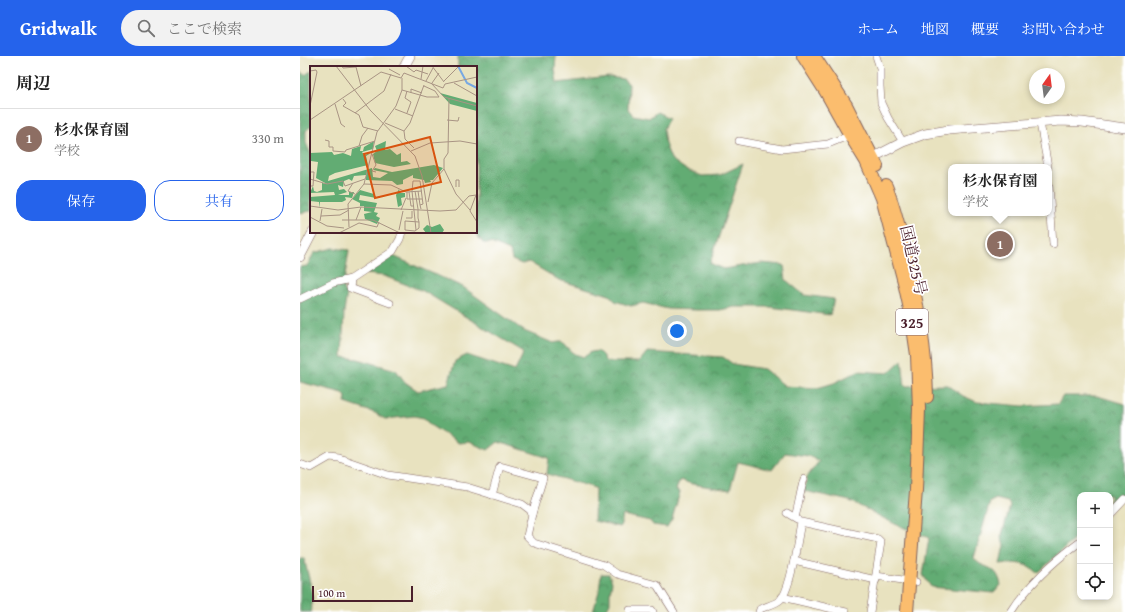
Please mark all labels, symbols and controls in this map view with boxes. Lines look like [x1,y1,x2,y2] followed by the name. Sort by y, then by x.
[121,10,401,46] search box
[20,14,97,42] text: Gridwalk
[135,17,157,39] icon: search
[167,18,242,39] text: ここで検索
[857,19,899,39] text: ホーム
[921,19,949,39] text: 地図
[971,19,999,39] text: 概要
[1021,19,1105,39] text: お問い合わせ
[310,66,477,233] inset map
[1029,68,1065,104] north arrow
[16,70,50,95] text: 周辺
[54,119,129,140] text: 杉水保育園
[26,129,32,148] text: 1
[252,129,284,148] text: 330 m
[54,141,80,160] text: 学校
[948,164,1052,216] popup
[962,170,1038,191] text: 杉水保育園
[16,180,146,221] button: 保存
[154,180,284,221] button: 共有
[962,192,989,211] text: 学校
[894,223,934,297] street label: 国道325号
[987,229,1013,259] pin: 1
[896,309,928,335] road number: 325
[667,321,687,341] your location
[1077,492,1113,600] map controls
[1077,492,1113,528] button: +
[1077,528,1113,564] button: −
[1077,564,1113,600] button: locate
[312,584,413,603] scale bar
[318,585,345,601] text: 100 m

